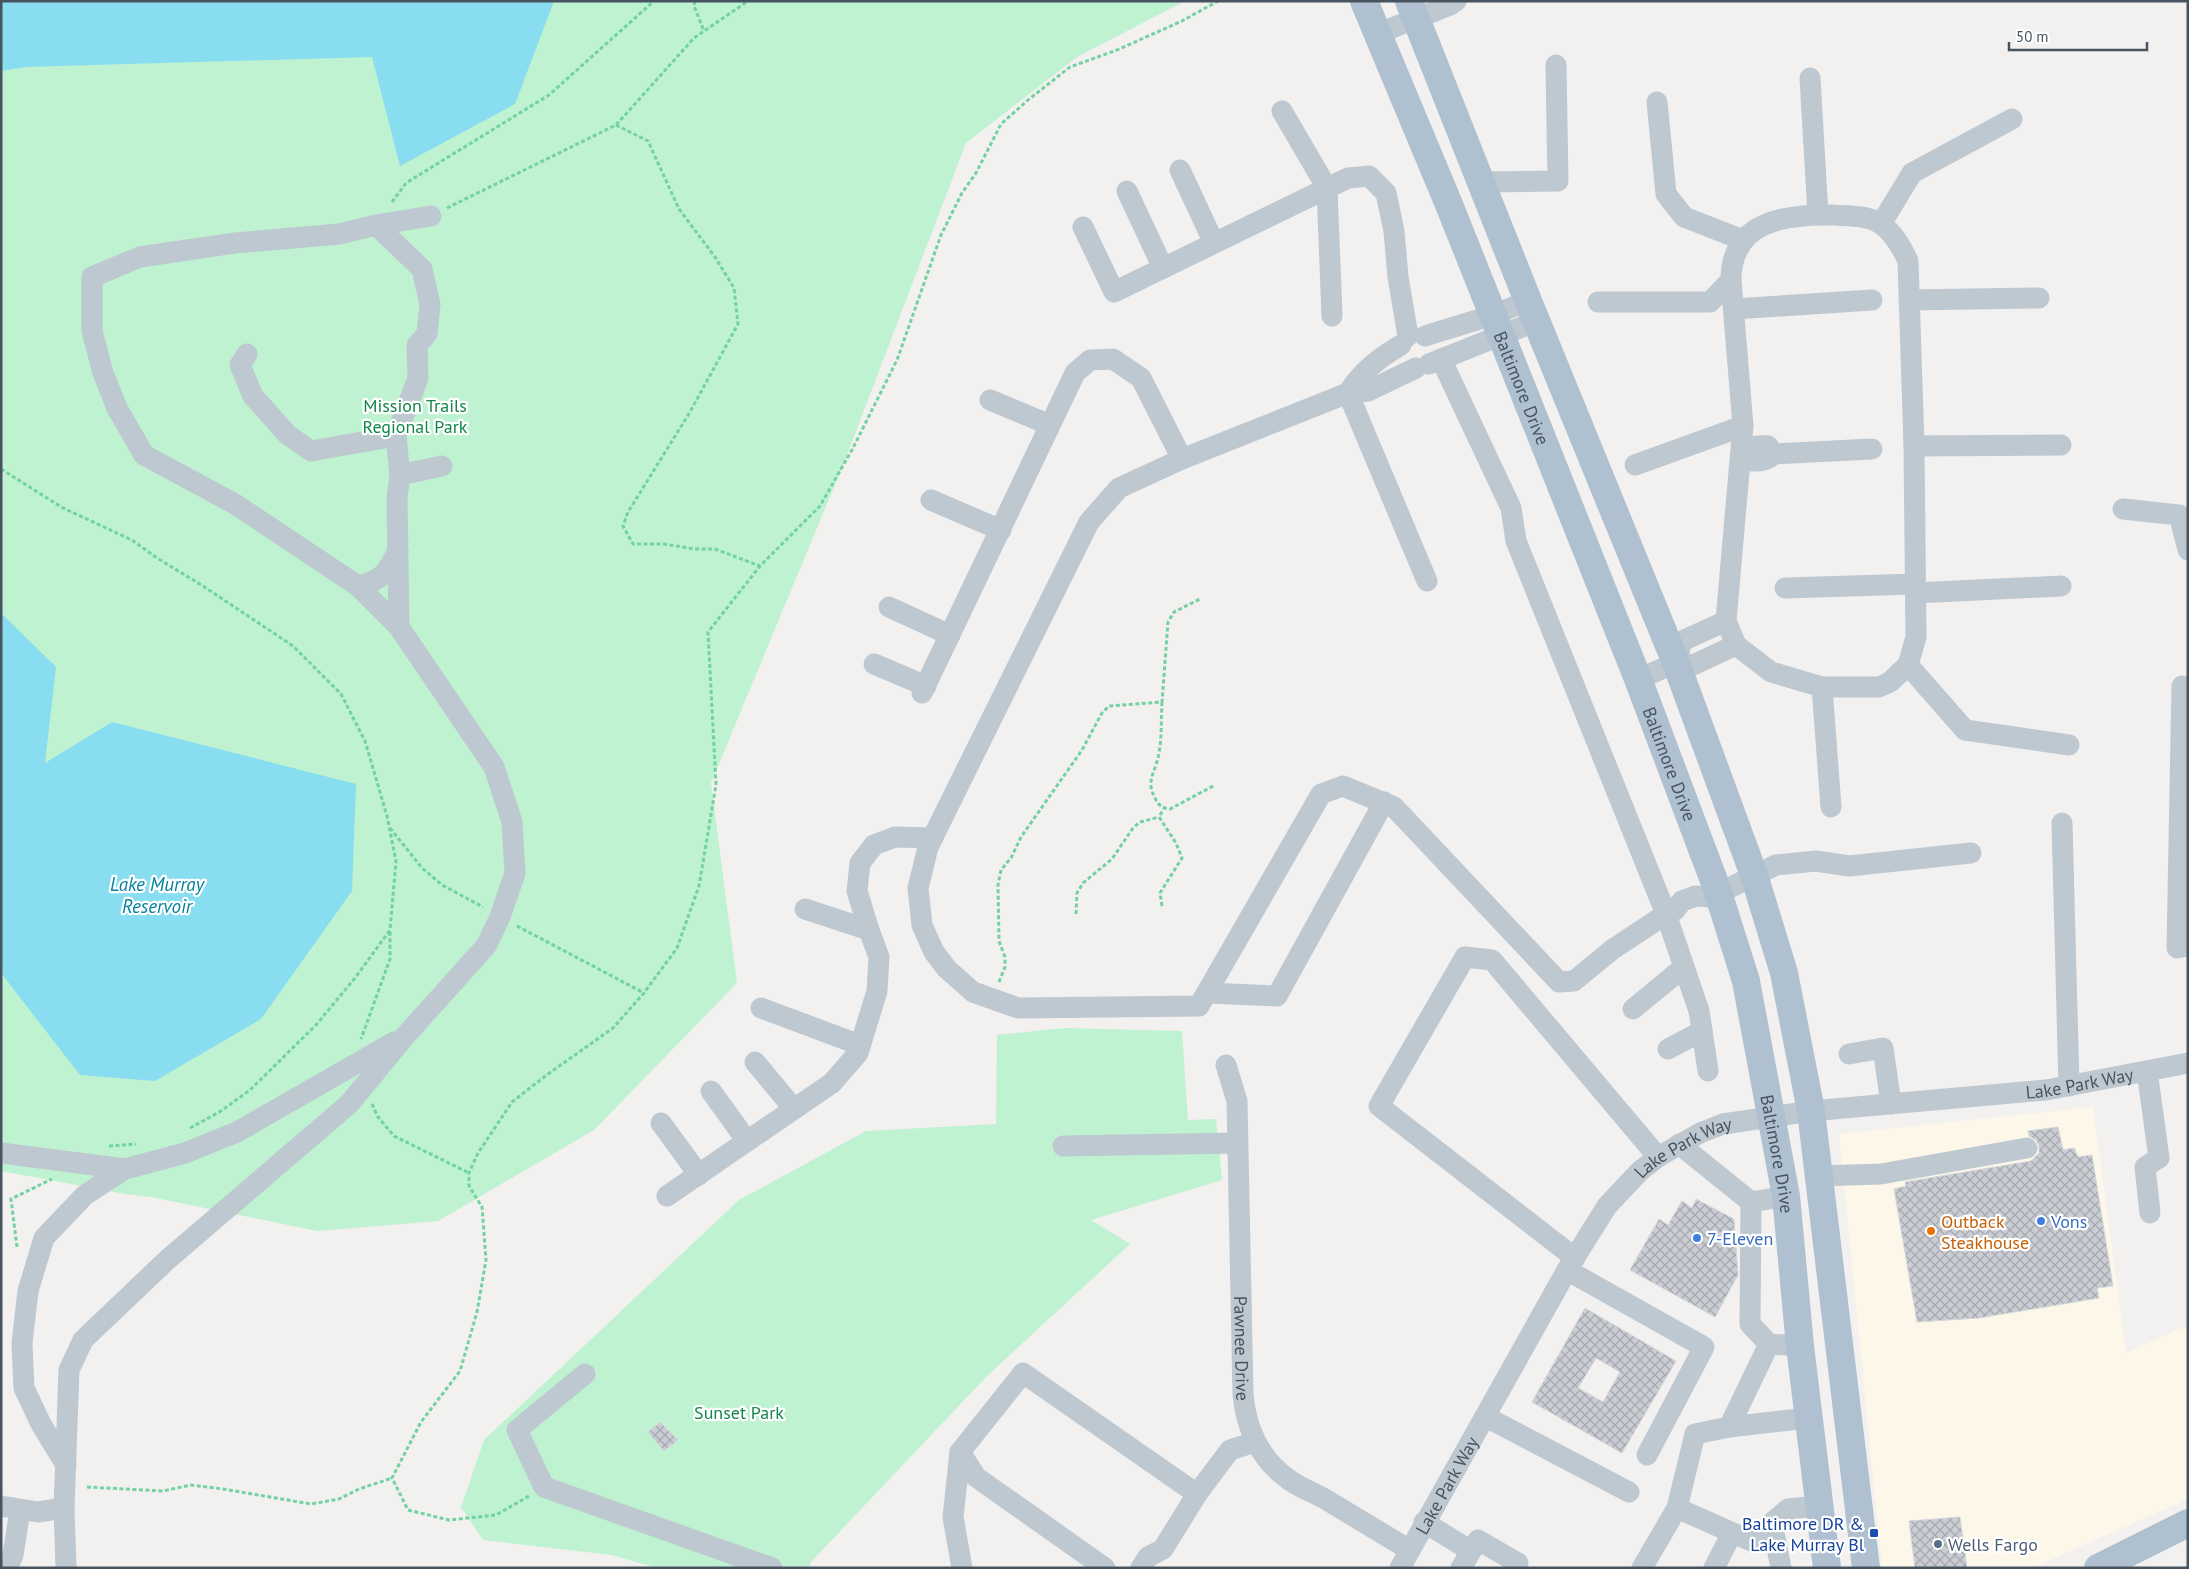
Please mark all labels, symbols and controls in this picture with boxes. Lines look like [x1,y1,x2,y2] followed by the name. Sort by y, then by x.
[2009,20,2146,52] scale bar
[2016,27,2049,46] text: 50 m
[1489,328,1555,448] street label: Baltimore Drive
[363,394,468,438] park label: Mission Trails Regional Park
[1638,703,1702,824] street label: Baltimore Drive
[110,872,206,918] water label: Lake Murray Reservoir
[2025,1062,2136,1103] street label: Lake Park Way
[1756,1093,1799,1214] street label: Baltimore Drive
[1628,1111,1734,1182] street label: Lake Park Way
[1941,1210,2029,1254] place label: Outback Steakhouse
[2050,1210,2087,1233] place label: Vons
[2035,1215,2047,1227] marker: Vons
[1925,1225,1937,1237] marker: Outback Steakhouse
[1707,1227,1773,1250] place label: 7-Eleven
[1691,1232,1703,1244] marker: 7-Eleven
[1229,1296,1255,1402] street label: Pawnee Drive
[694,1401,784,1424] park label: Sunset Park
[1410,1432,1483,1538] street label: Lake Park Way
[1742,1512,1865,1556] place label: Baltimore DR & Lake Murray Bl
[1868,1527,1880,1539] marker: Baltimore DR & Lake Murray Bl
[1948,1533,2038,1556] place label: Wells Fargo
[1932,1538,1944,1550] marker: Wells Fargo

